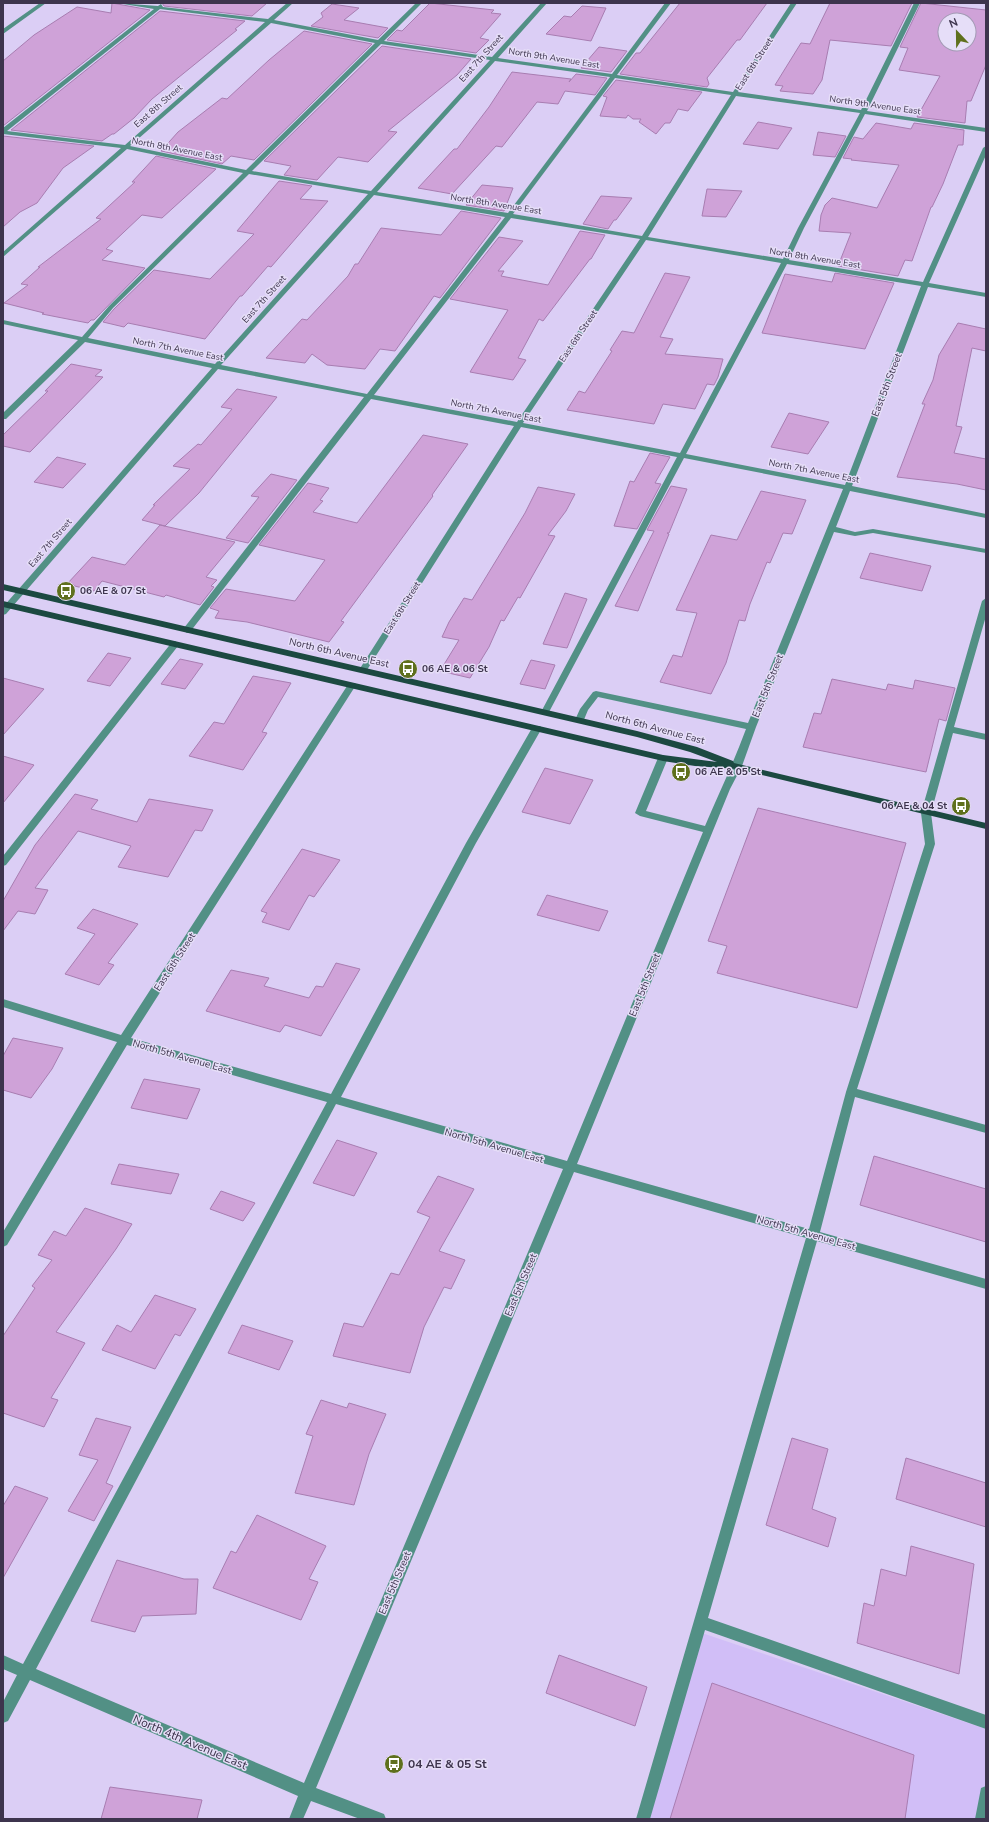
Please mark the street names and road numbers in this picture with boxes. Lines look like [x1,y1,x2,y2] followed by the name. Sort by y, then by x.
[456,31,506,84] street label: East 7th Street
[733,35,776,93] street label: East 6th Street
[508,45,601,71] street label: North 9th Avenue East
[131,81,185,130] street label: East 8th Street
[829,93,922,117] street label: North 9th Avenue East
[131,134,224,164] street label: North 8th Avenue East
[450,191,543,217] street label: North 8th Avenue East
[769,245,862,271] street label: North 8th Avenue East
[239,272,289,325] street label: East 7th Street
[556,307,600,364] street label: East 6th Street
[132,334,225,364] street label: North 7th Avenue East
[868,351,906,419] street label: East 5th Street
[450,396,543,426] street label: North 7th Avenue East
[768,456,861,486] street label: North 7th Avenue East
[26,516,75,570] street label: East 7th Street
[381,579,423,637] street label: East 6th Street
[288,635,391,671] street label: North 6th Avenue East
[749,652,787,720] street label: East 5th Street
[604,708,707,748] street label: North 6th Avenue East
[151,930,199,994] street label: East 6th Street
[626,951,664,1019] street label: East 5th Street
[131,1036,234,1078] street label: North 5th Avenue East
[443,1125,546,1167] street label: North 5th Avenue East
[755,1212,858,1254] street label: North 5th Avenue East
[501,1251,541,1319] street label: East 5th Street
[375,1549,415,1617] street label: East 5th Street
[130,1711,250,1774] street label: North 4th Avenue East

